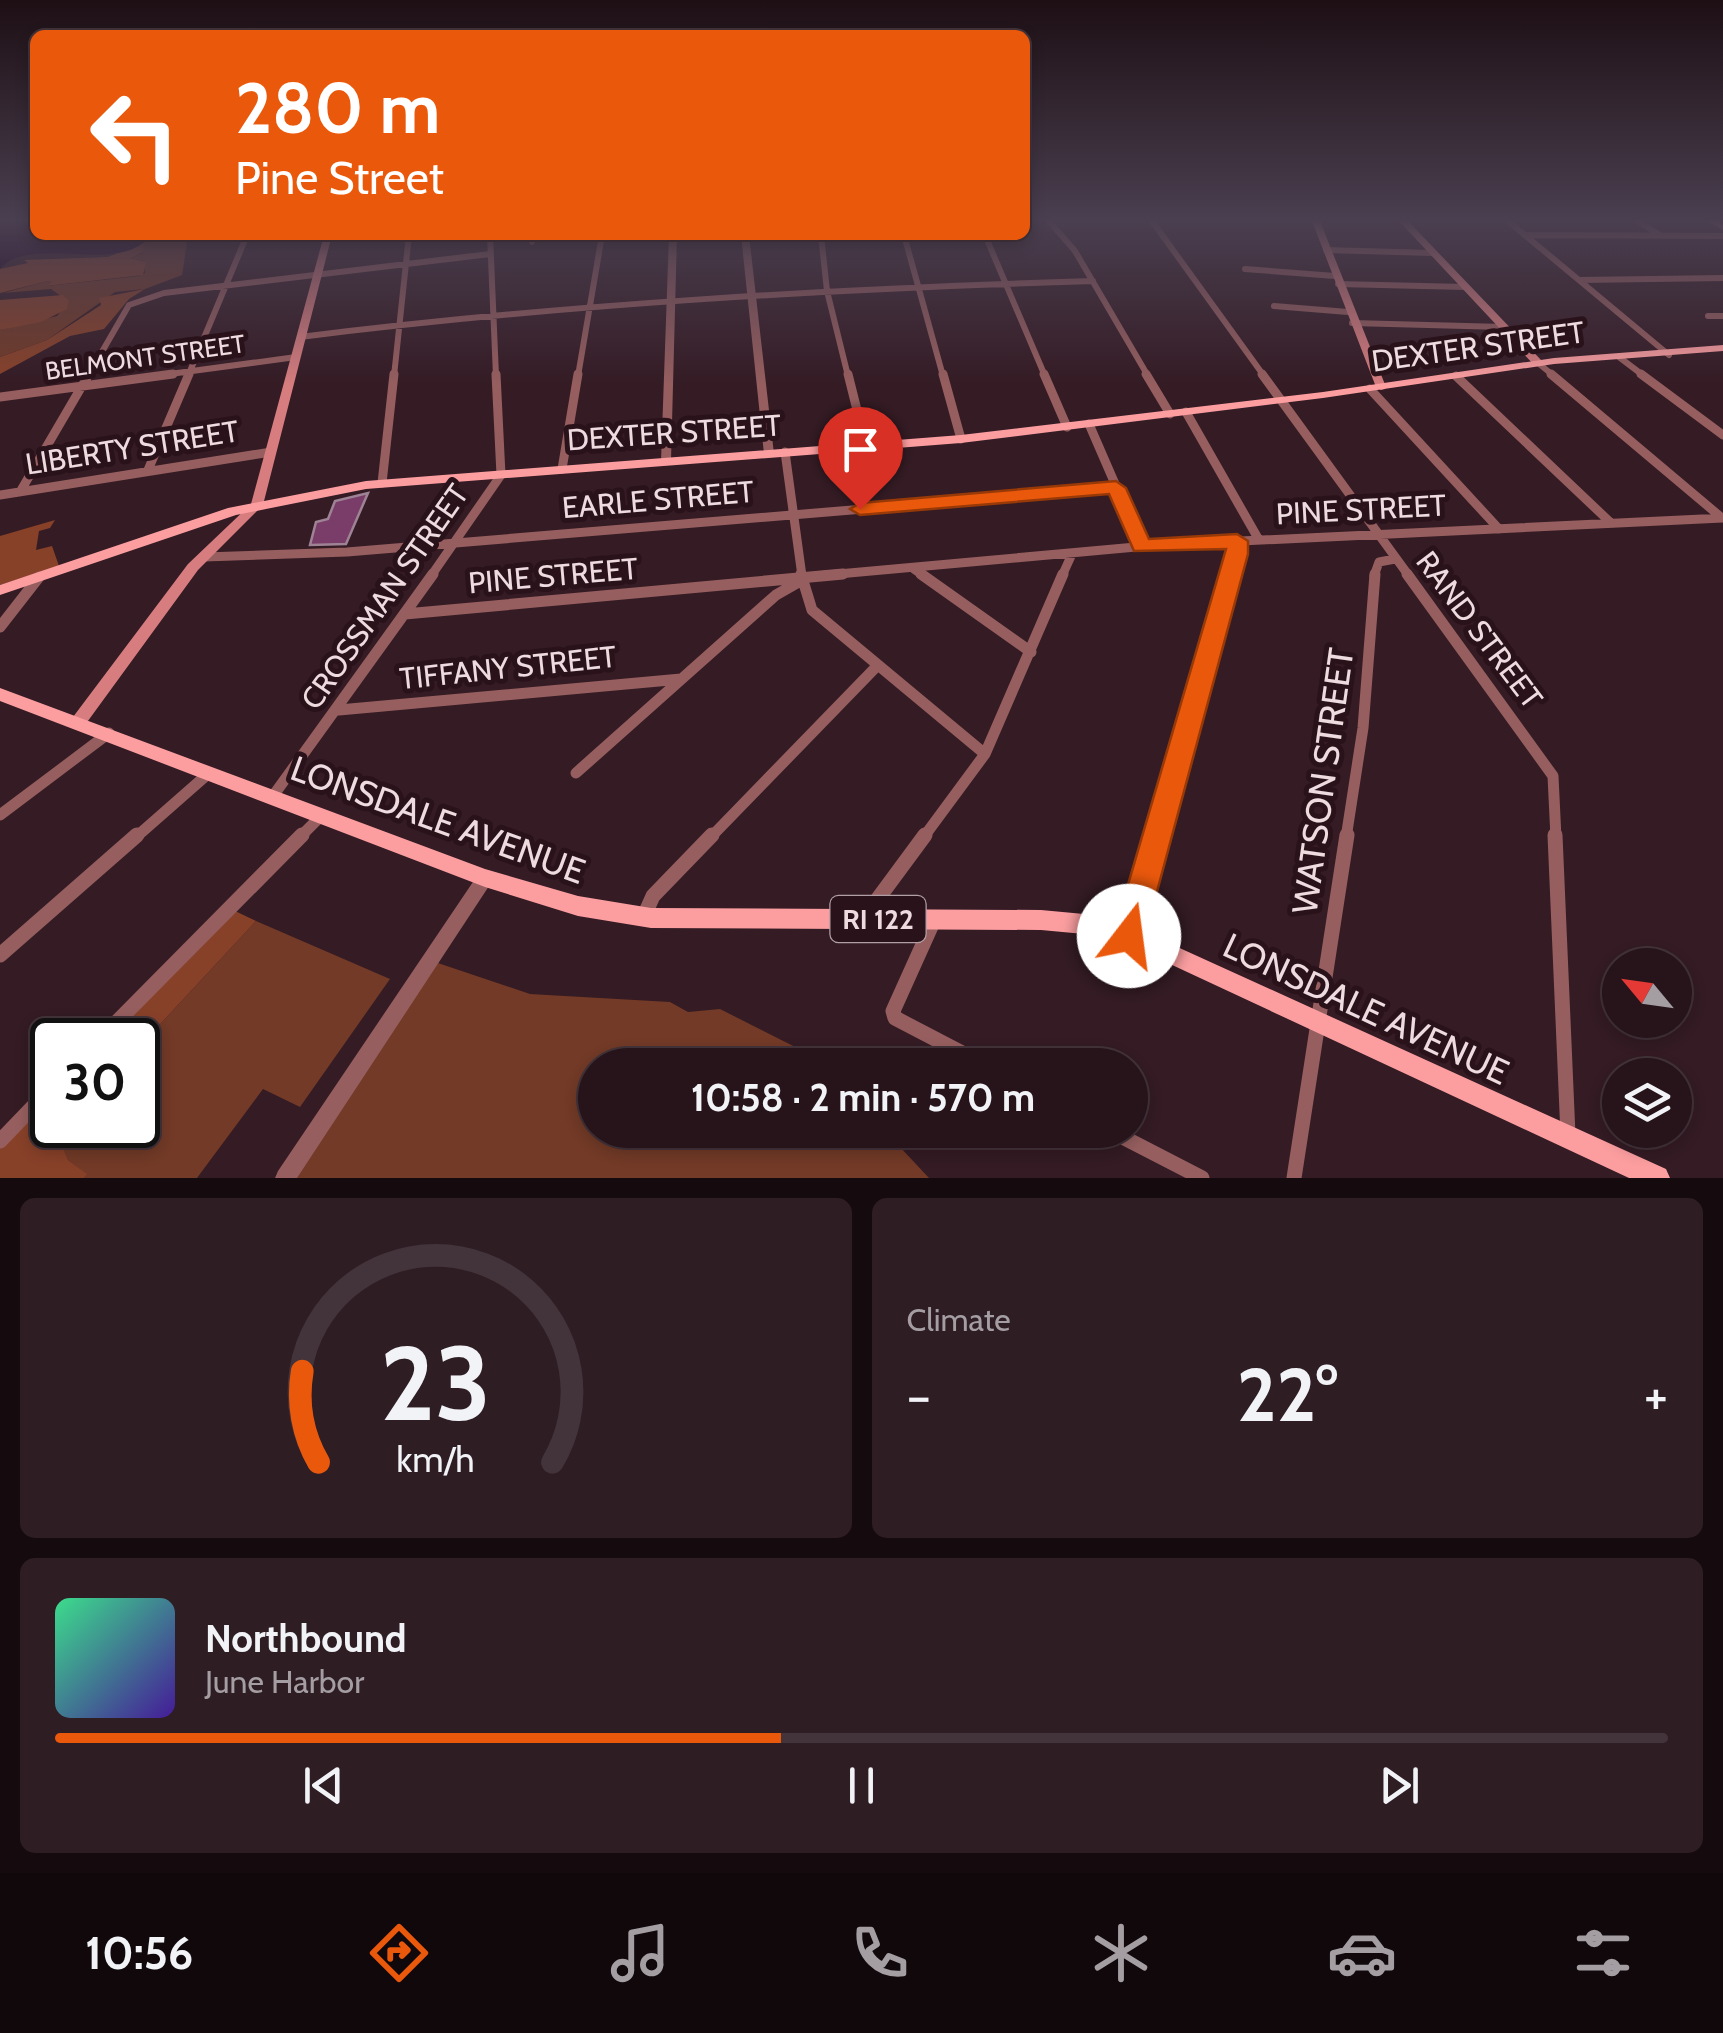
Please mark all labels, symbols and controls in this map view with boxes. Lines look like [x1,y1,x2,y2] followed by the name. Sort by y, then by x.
[235,65,440,151] text: 280 m
[70,70,200,200] icon: left
[235,151,444,205] text: Pine Street
[1369,313,1587,380] street label: DEXTER STREET
[43,328,247,386] street label: BELMONT STREET
[566,407,782,458] street label: DEXTER STREET
[818,407,903,510] pin
[23,412,241,483] street label: LIBERTY STREET
[833,422,888,477] icon: arrive
[560,473,755,526] street label: EARLE STREET
[293,477,476,716] street label: CROSSMAN STREET
[1275,487,1447,532] street label: PINE STREET
[1408,544,1550,716] street label: RAND STREET
[467,550,639,601] street label: PINE STREET
[398,638,618,697] street label: TIFFANY STREET
[1283,645,1362,916] street label: WATSON STREET
[285,746,591,893] street label: LONSDALE AVENUE
[1077,884,1181,988] position arrow
[830,896,926,942] road number: RI 122
[1217,924,1516,1094] street label: LONSDALE AVENUE
[1602,948,1692,1038] north arrow
[1602,948,1692,1148] map controls
[30,1018,160,1148] speed limit sign: 30
[1602,1058,1692,1148] button: layers
[691,1074,1035,1121] text: 10:58 · 2 min · 570 m
[907,1300,1011,1339] text: Climate
[380,1320,491,1446] text: 23
[1237,1349,1338,1440] text: 22°
[907,1362,931,1429] text: −
[1644,1362,1668,1429] text: +
[397,1438,475,1481] text: km/h
[205,1615,407,1662] text: Northbound
[205,1662,364,1701] text: June Harbor
[296,1758,351,1813] icon: previous
[834,1758,889,1813] icon: pause
[1372,1758,1427,1813] icon: next
[364,1918,434,1988] icon: directions
[605,1918,675,1988] icon: music
[845,1918,915,1988] icon: phone
[1086,1918,1156,1988] icon: climate
[1327,1918,1397,1988] icon: car
[1568,1918,1638,1988] icon: filters
[85,1926,193,1980] text: 10:56

